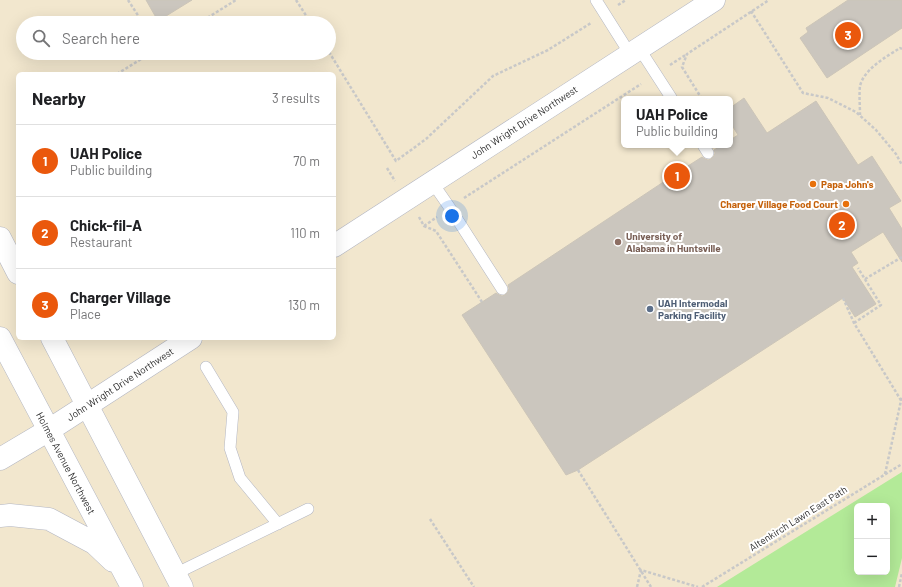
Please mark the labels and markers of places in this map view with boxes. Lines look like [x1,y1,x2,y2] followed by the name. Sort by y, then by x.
[835,20,861,50] pin: 3
[664,161,690,191] pin: 1
[821,178,874,190] place label: Papa John's
[808,179,818,189] marker: Papa John's
[720,198,838,210] place label: Charger Village Food Court
[841,199,851,209] marker: Charger Village Food Court
[829,210,855,240] pin: 2
[626,230,721,254] place label: University of Alabama in Huntsville
[613,237,623,247] marker: University of Alabama in Huntsville
[658,297,727,321] place label: UAH Intermodal Parking Facility
[645,304,655,314] marker: UAH Intermodal Parking Facility

